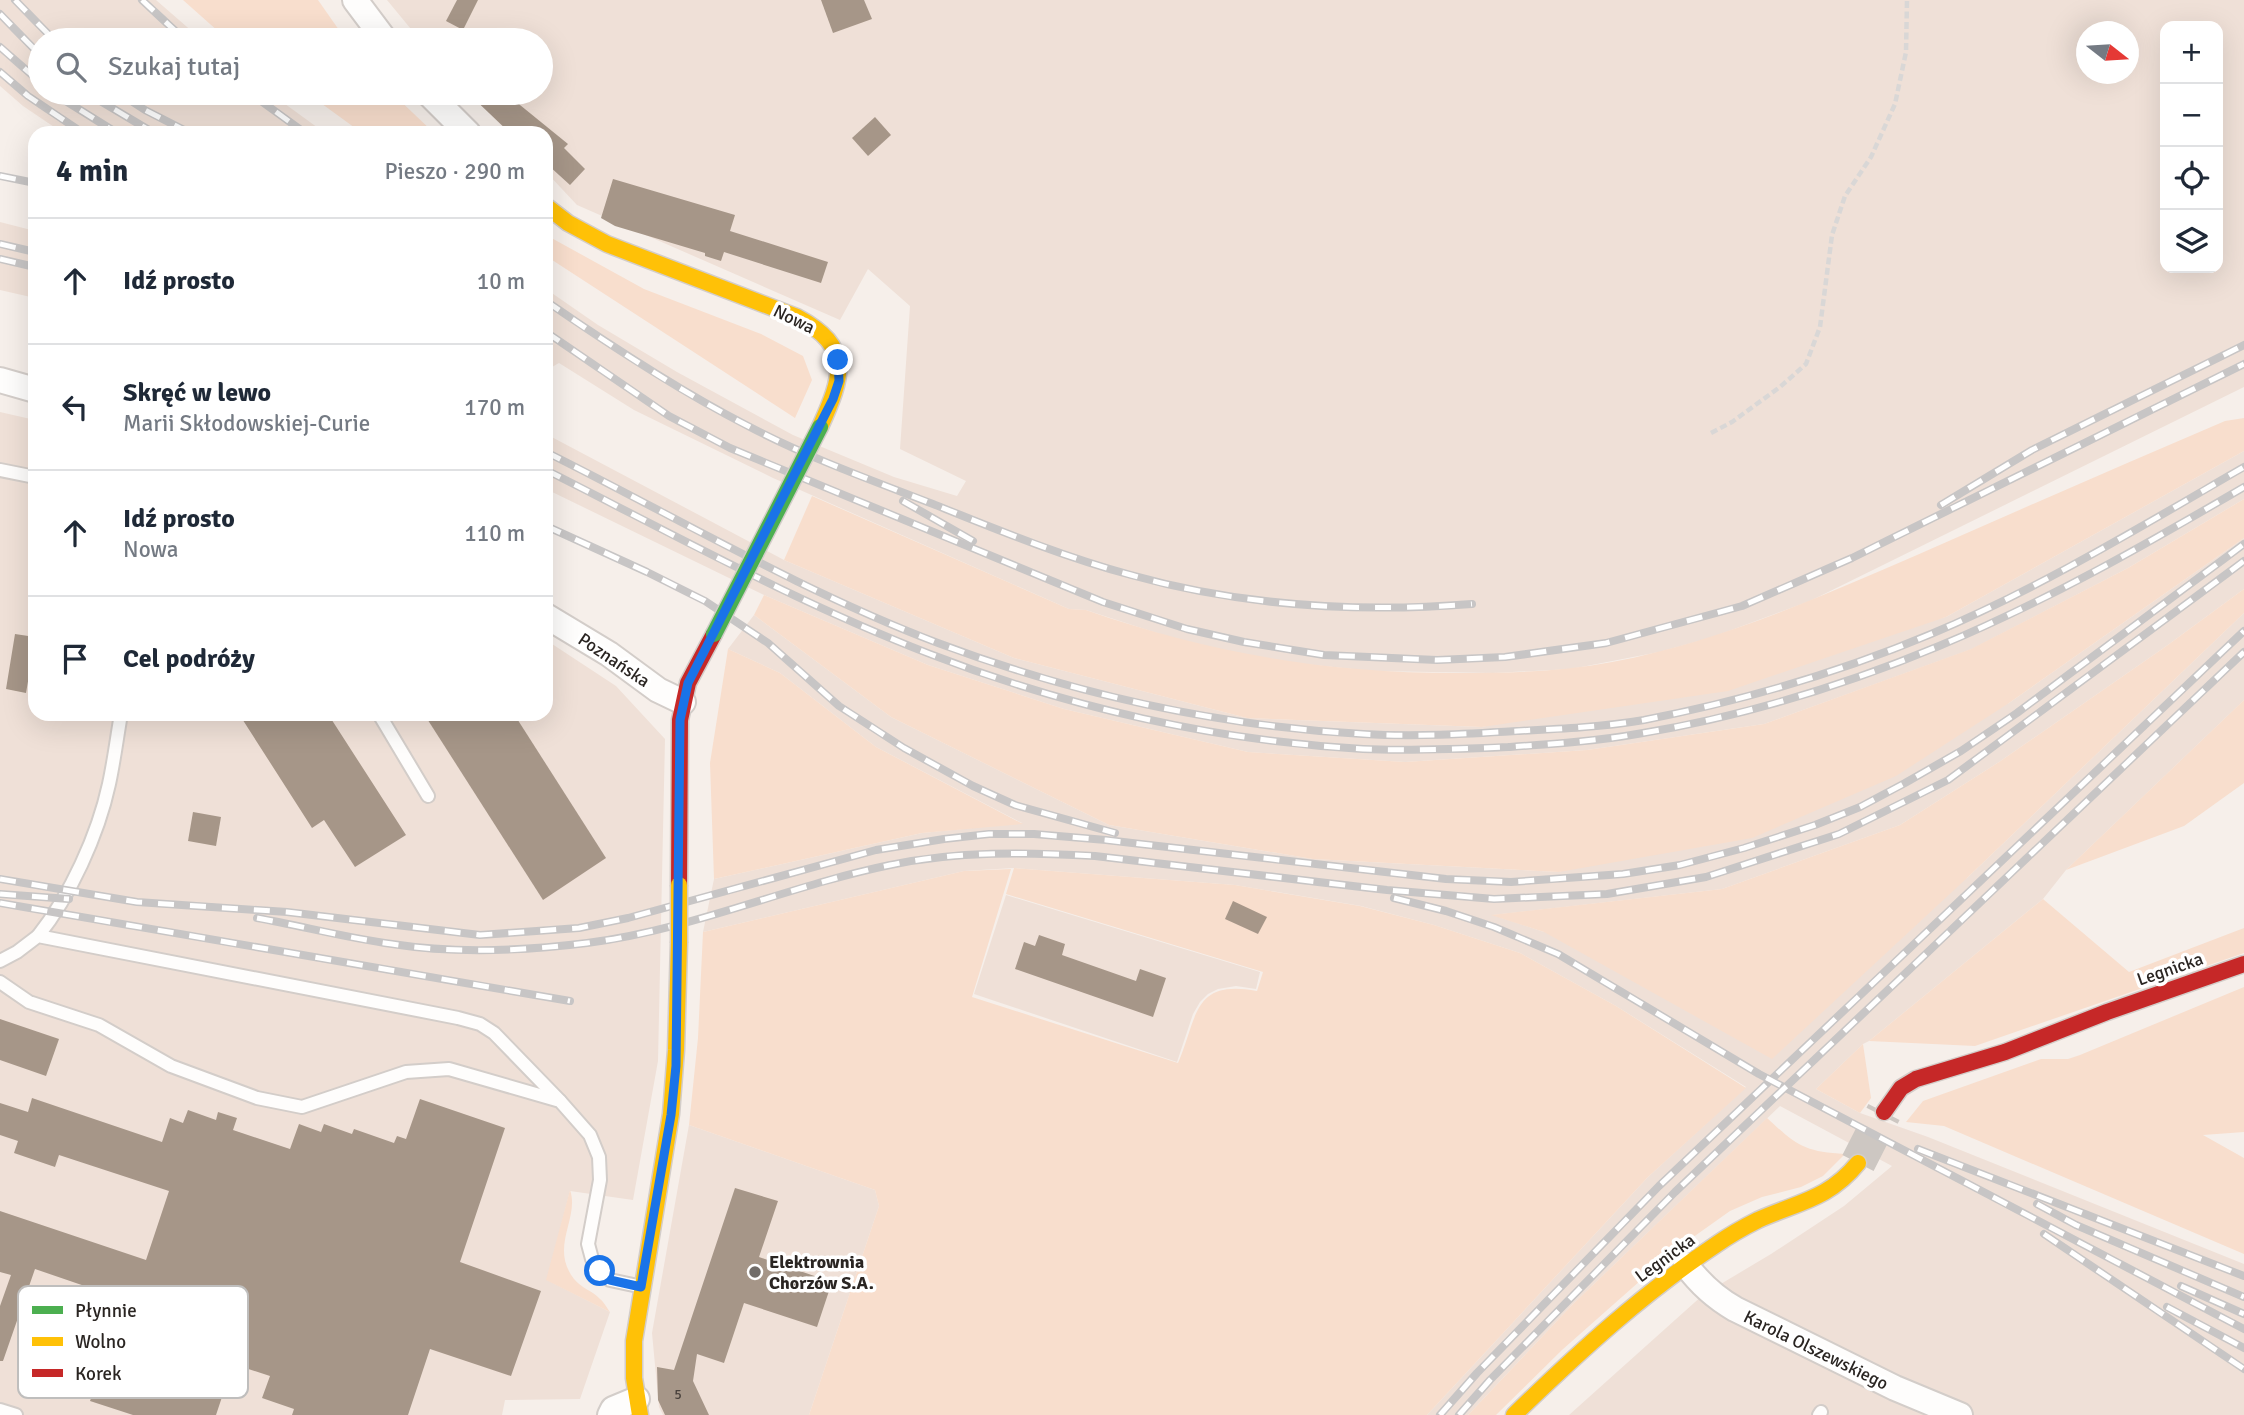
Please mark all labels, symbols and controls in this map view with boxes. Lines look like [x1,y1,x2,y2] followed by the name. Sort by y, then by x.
[2076,21,2139,84] north arrow
[2160,21,2223,273] map controls
[2160,21,2223,84] button: +
[28,28,553,105] search box
[52,48,90,86] icon: search
[108,51,240,83] text: Szukaj tutaj
[2160,84,2223,147] button: −
[2160,147,2223,210] button: locate
[56,153,128,190] text: 4 min
[384,157,525,186] text: Pieszo · 290 m
[2160,210,2223,273] button: layers
[56,262,94,300] icon: ahead
[123,265,235,297] text: Idź prosto
[477,267,525,296] text: 10 m
[770,300,818,338] street label: Nowa
[822,344,853,375] route end
[123,377,271,409] text: Skręć w lewo
[56,388,94,426] icon: left
[464,393,525,422] text: 170 m
[123,409,370,438] text: Marii Skłodowskiej-Curie
[123,503,235,535] text: Idź prosto
[56,514,94,552] icon: ahead
[464,519,525,548] text: 110 m
[123,535,178,564] text: Nowa
[574,628,654,692] street label: Poznańska
[56,640,94,678] icon: arrive
[123,643,255,675] text: Cel podróży
[2134,947,2206,991] street label: Legnicka
[1631,1229,1699,1287] street label: Legnicka
[769,1251,874,1294] place label: Elektrownia Chorzów S.A.
[584,1255,615,1286] route start
[747,1264,763,1280] marker: Elektrownia Chorzów S.A.
[18,1286,248,1398] legend
[75,1299,137,1323] text: Płynnie
[1740,1305,1892,1395] street label: Karola Olszewskiego
[75,1330,126,1354] text: Wolno
[75,1362,122,1386] text: Korek
[674,1386,682,1403] house number: 5

